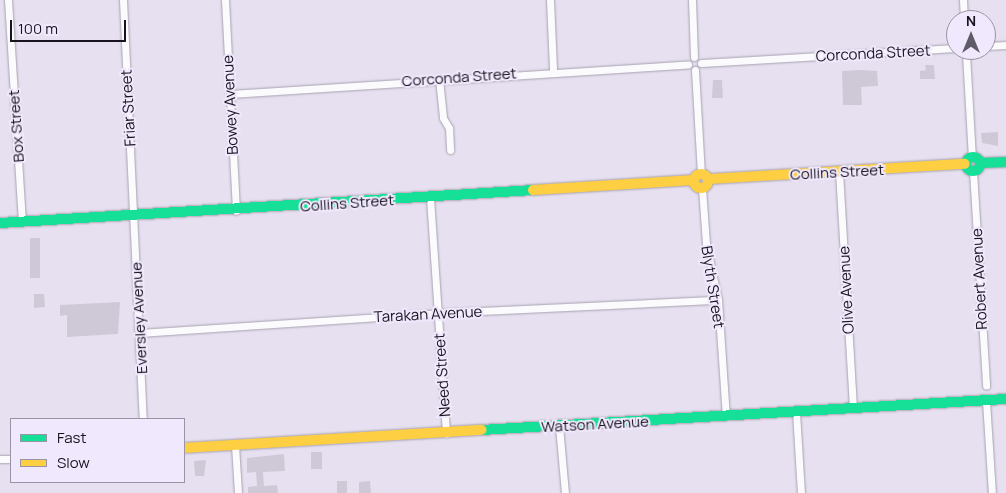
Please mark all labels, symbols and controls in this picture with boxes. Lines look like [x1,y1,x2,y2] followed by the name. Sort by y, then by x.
[12,10,129,42] scale bar
[946,10,996,60] north arrow
[966,11,976,30] text: N
[18,18,58,39] text: 100 m
[815,41,931,65] street label: Corconda Street
[218,55,242,155] street label: Bowey Avenue
[401,64,517,90] street label: Corconda Street
[117,69,139,147] street label: Friar Street
[4,89,28,163] street label: Box Street
[790,161,884,183] street label: Collins Street
[300,191,394,215] street label: Collins Street
[967,228,991,330] street label: Robert Avenue
[698,245,728,329] street label: Blyth Street
[835,245,857,335] street label: Olive Avenue
[127,262,151,374] street label: Eversley Avenue
[373,302,483,326] street label: Tarakan Avenue
[430,333,454,417] street label: Need Street
[541,412,649,436] street label: Watson Avenue
[10,418,185,483] legend
[57,427,86,448] text: Fast
[57,452,90,473] text: Slow

